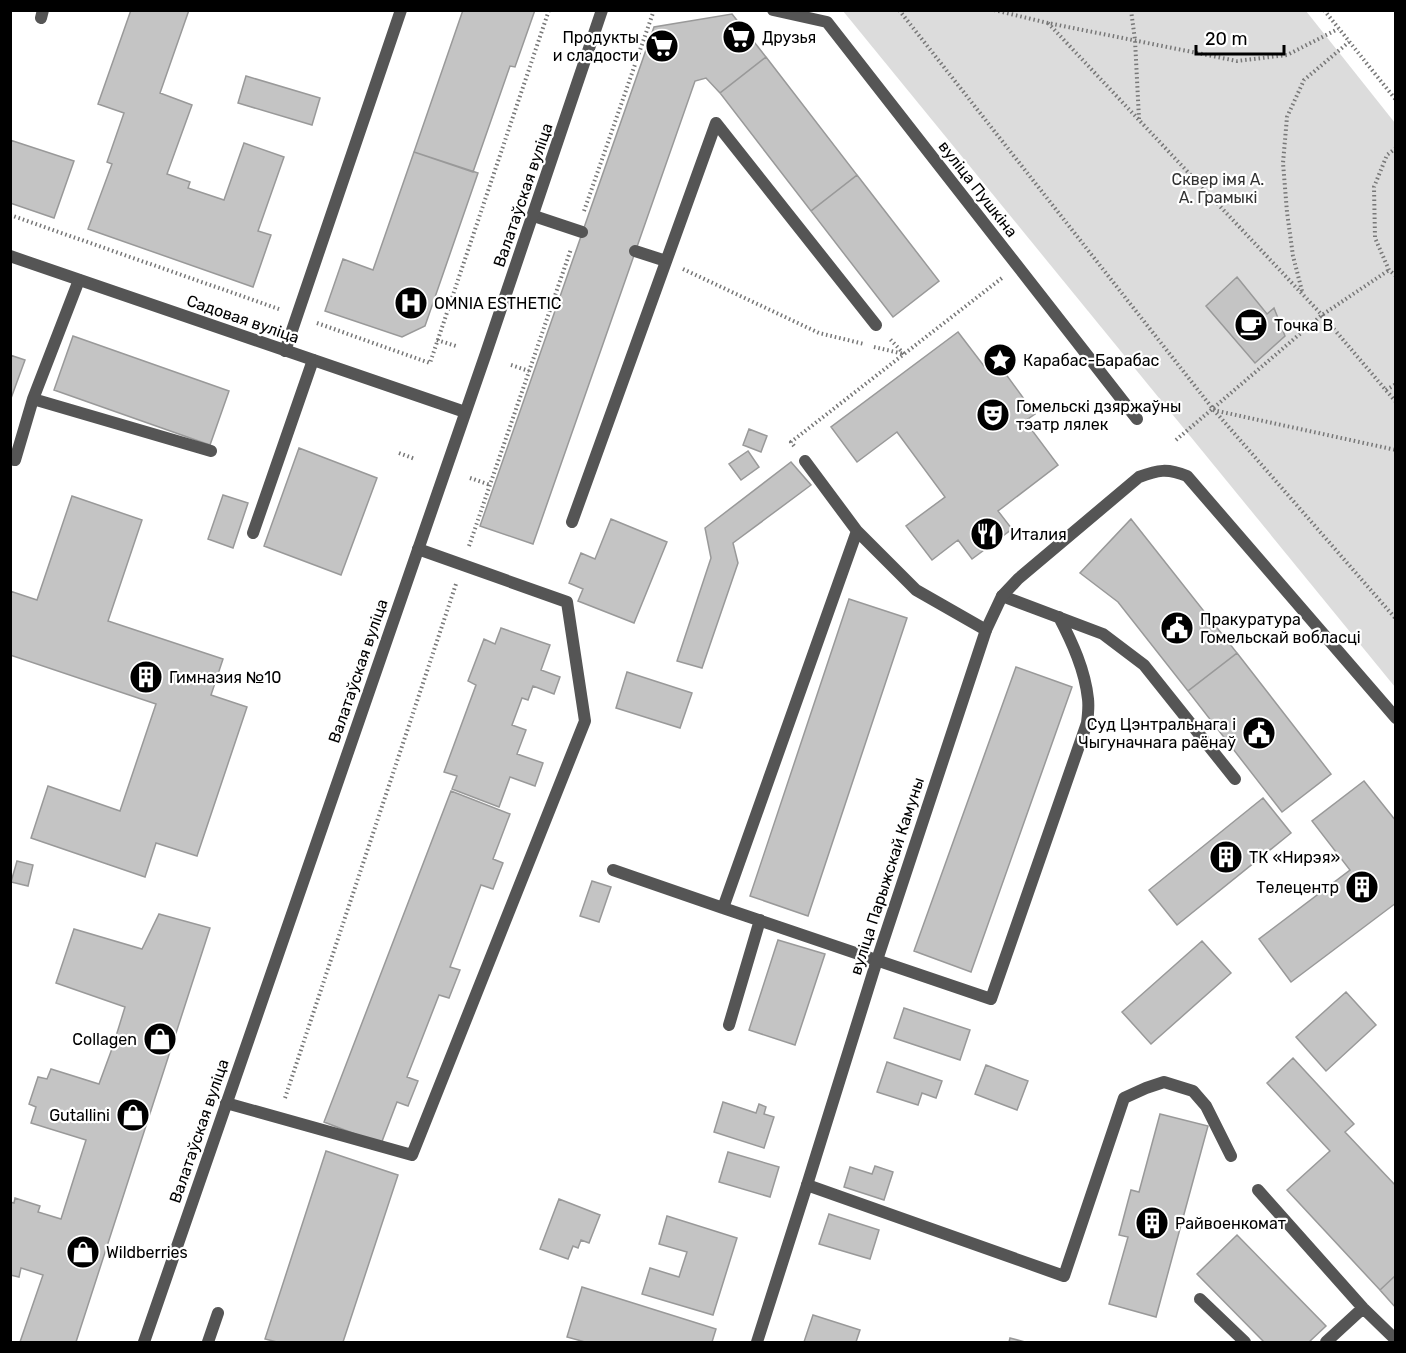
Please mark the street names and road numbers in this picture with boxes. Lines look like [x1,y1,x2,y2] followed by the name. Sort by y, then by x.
[489,120,557,270] street label: Валатаўская вуліца
[935,137,1021,241] street label: вуліца Пушкіна
[184,291,302,347] street label: Садовая вуліца
[324,596,392,746] street label: Валатаўская вуліца
[846,775,928,977] street label: вуліца Парыжскай Камуны
[165,1056,233,1206] street label: Валатаўская вуліца

